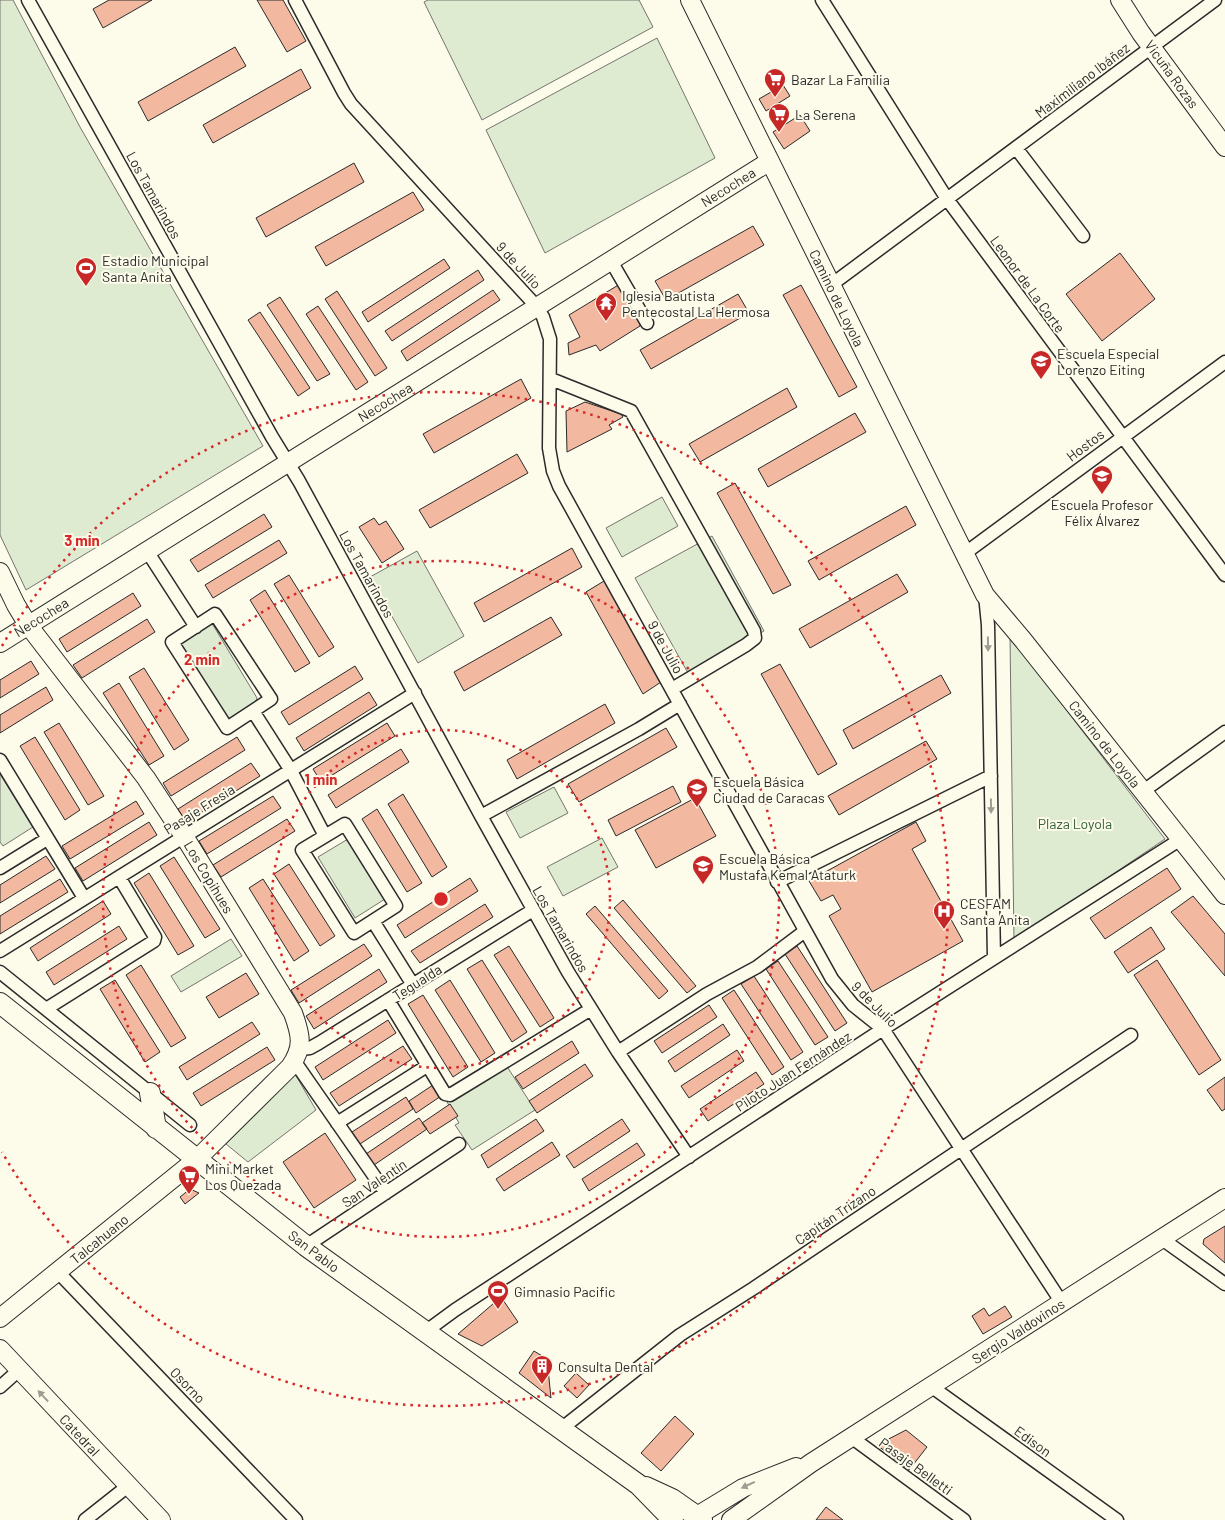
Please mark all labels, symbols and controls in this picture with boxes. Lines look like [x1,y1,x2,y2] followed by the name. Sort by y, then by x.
[1142,36,1203,112] street label: Vicuña Rozas
[1031,39,1133,121] street label: Maximiliano Ibáñez
[763,67,787,98] supermarket icon: Bazar La Familia
[791,71,890,88] place label: Bazar La Familia
[767,102,791,133] supermarket icon: La Serena
[795,106,856,123] place label: La Serena
[123,149,185,242] street label: Los Tamarindos
[698,164,758,210] street label: Necochea
[987,232,1069,336] street label: Leonor de La Corte
[493,238,545,292] street label: 9 de Julio
[806,247,868,349] street label: Camino de Loyola
[102,252,209,285] place label: Estadio Municipal Santa Anita
[74,256,98,287] sports icon: Estadio Municipal Santa Anita
[622,287,770,320] place label: Iglesia Bautista Pentecostal La Hermosa
[594,291,618,322] temple icon: Iglesia Bautista Pentecostal La Hermosa
[1057,345,1159,378] place label: Escuela Especial Lorenzo Eiting
[1029,349,1053,380] school or university icon: Escuela Especial Lorenzo Eiting
[355,379,415,425] street label: Necochea
[1063,425,1107,465] street label: Hostos
[1090,464,1114,495] school or university icon: Escuela Profesor Félix Álvarez
[1051,496,1153,529] place label: Escuela Profesor Félix Álvarez
[336,528,398,621] street label: Los Tamarindos
[64,531,100,549] text: 3 min
[11,594,71,640] street label: Necochea
[645,618,687,676] street label: 9 de Julio
[985,636,993,652] one-way arrow
[184,650,220,668] text: 2 min
[1066,697,1144,791] street label: Camino de Loyola
[305,770,337,788] text: 1 min
[713,773,825,806] place label: Escuela Básica Ciudad de Caracas
[685,777,709,808] school or university icon: Escuela Básica Ciudad de Caracas
[160,780,238,838] street label: Pasaje Fresia
[987,799,995,815] one-way arrow
[1038,815,1112,832] park label: Plaza Loyola
[181,838,237,917] street label: Los Copihues
[719,850,856,883] place label: Escuela Básica Mustafa Kemal Ataturk
[691,854,715,885] school or university icon: Escuela Básica Mustafa Kemal Ataturk
[529,883,593,975] street label: Los Tamarindos
[432,890,450,908] centre of rings
[960,895,1030,928] place label: CESFAM Santa Anita
[932,899,956,930] hospital icon: CESFAM Santa Anita
[389,960,445,1004] street label: Tegualda
[848,977,902,1031] street label: 9 de Julio
[732,1027,854,1115] street label: Piloto Juan Fernández
[338,1155,410,1211] street label: San Valentín
[205,1160,281,1193] place label: Mini Market Los Quezada
[177,1164,201,1195] supermarket icon: Mini Market Los Quezada
[791,1182,879,1248] street label: Capitán Trizano
[67,1210,131,1268] street label: Talcahuano
[285,1226,343,1276] street label: San Pablo
[486,1279,510,1310] sports icon: Gimnasio Pacific
[514,1283,615,1300] place label: Gimnasio Pacific
[968,1295,1068,1367] street label: Sergio Valdovinos
[530,1354,554,1385] building icon: Consulta Dental
[558,1358,653,1375] place label: Consulta Dental
[167,1364,209,1406] street label: Osorno
[37,1390,49,1402] one-way arrow
[56,1411,104,1459] street label: Catedral
[1011,1422,1055,1460] street label: Edison
[876,1434,956,1498] street label: Pasaje Belletti
[741,1481,756,1490] one-way arrow

